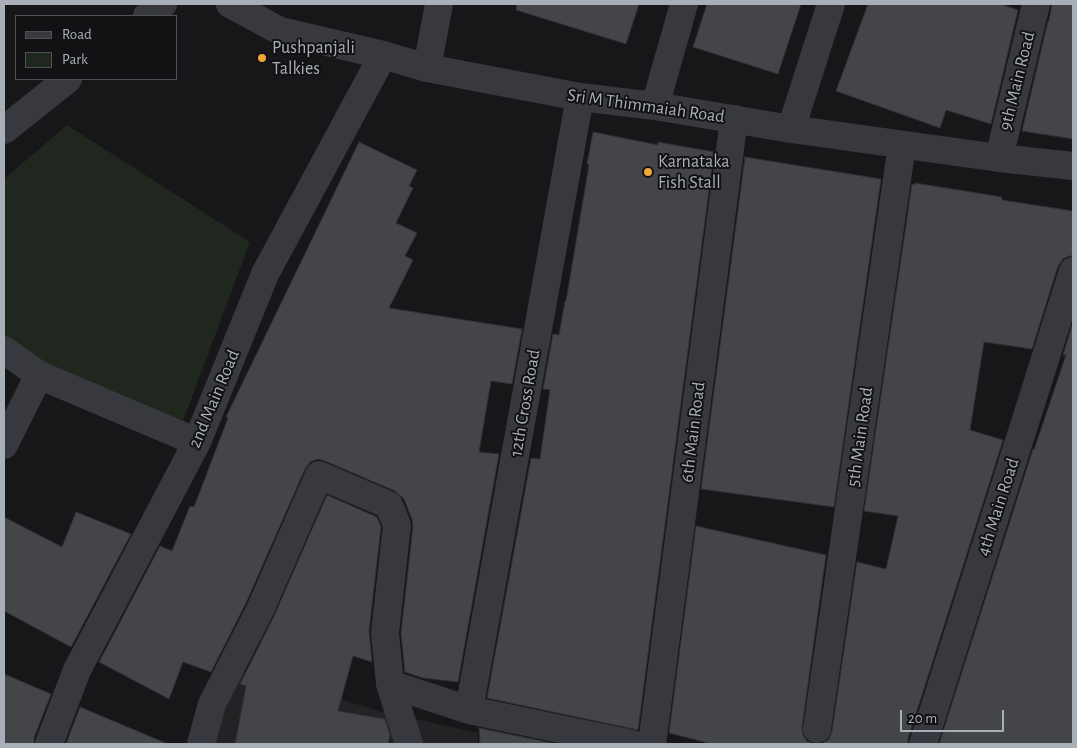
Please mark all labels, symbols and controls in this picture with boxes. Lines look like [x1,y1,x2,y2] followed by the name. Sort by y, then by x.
[15,15,178,80] legend
[62,27,92,42] text: Road
[994,29,1040,133] street label: 9th Main Road
[272,37,355,80] place label: Pushpanjali Talkies
[62,52,88,67] text: Park
[256,52,268,64] marker: Pushpanjali Talkies
[566,84,726,128] street label: Sri M Thimmaiah Road
[658,151,729,193] place label: Karnataka Fish Stall
[642,166,654,178] marker: Karnataka Fish Stall
[184,347,244,451] street label: 2nd Main Road
[505,348,545,458] street label: 12th Cross Road
[676,380,710,484] street label: 6th Main Road
[842,386,878,488] street label: 5th Main Road
[972,455,1024,559] street label: 4th Main Road
[902,700,1006,732] scale bar
[908,711,937,726] text: 20 m

